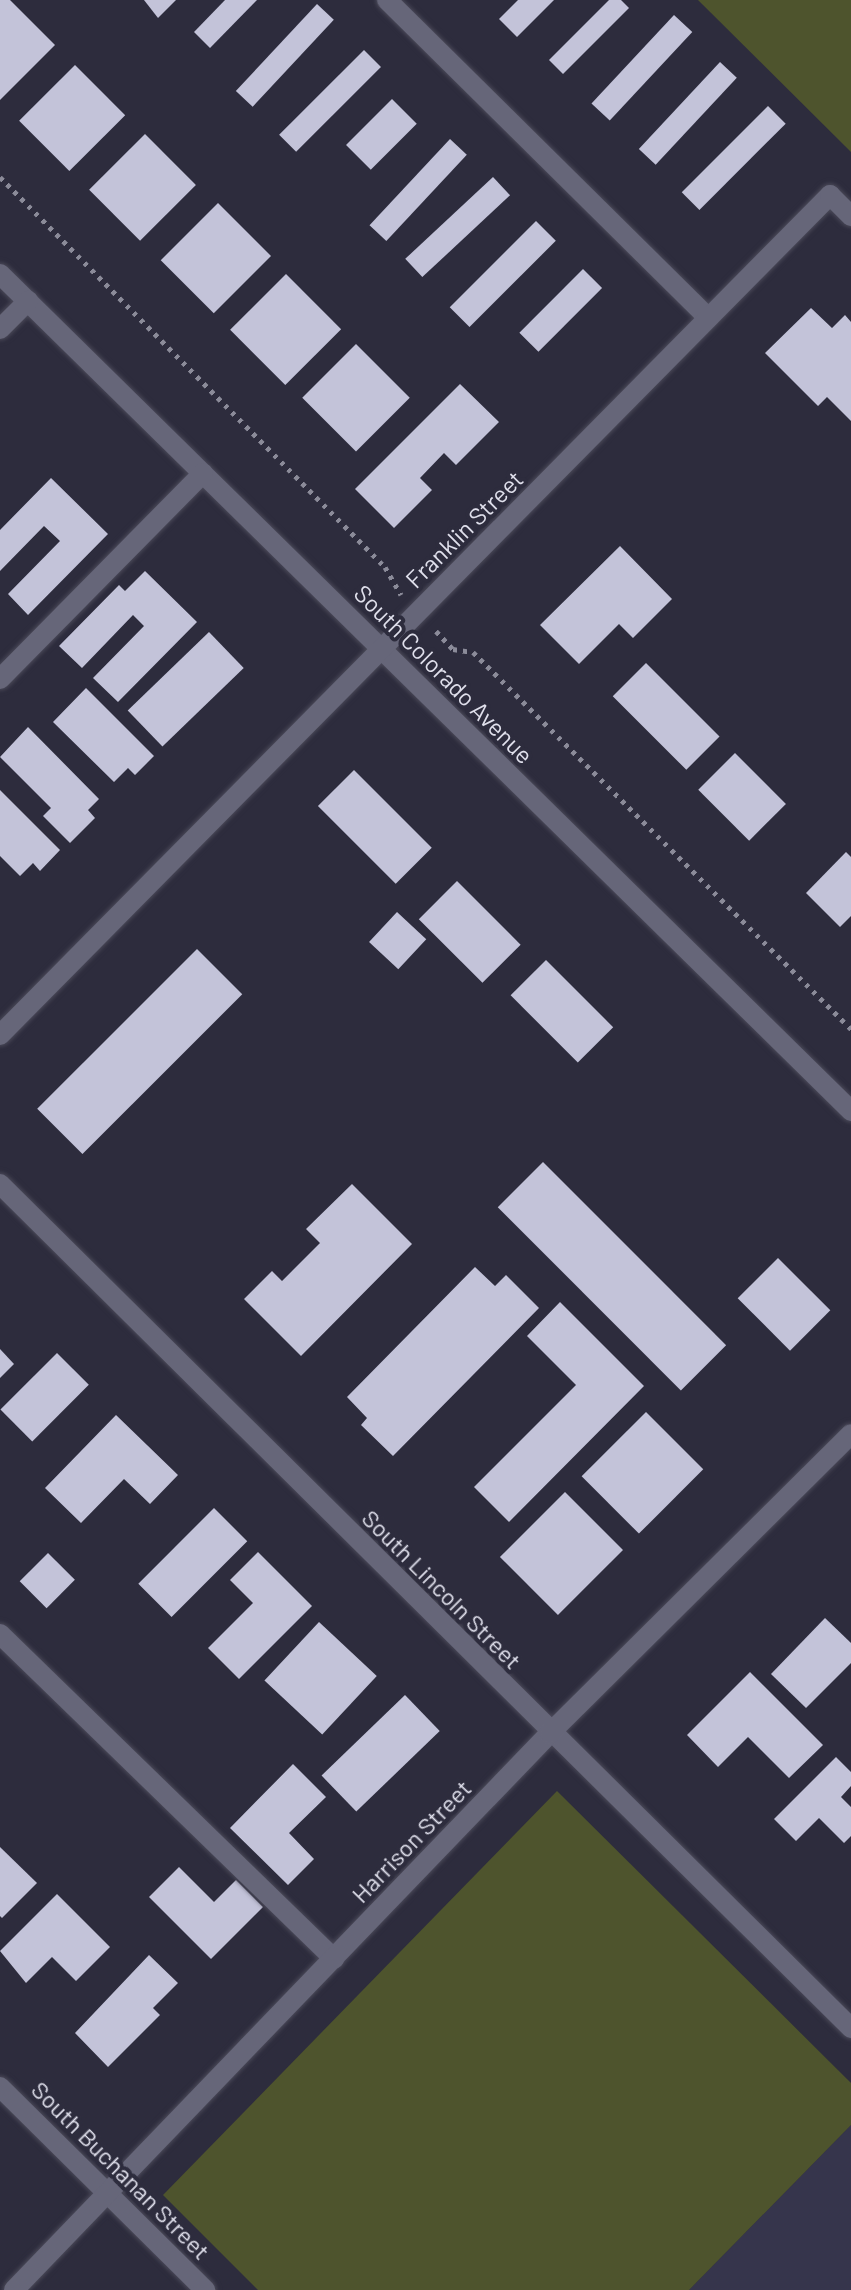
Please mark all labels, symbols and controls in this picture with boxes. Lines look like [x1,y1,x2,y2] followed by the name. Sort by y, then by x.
[399,464,529,594] street label: Franklin Street
[349,579,539,769] street label: South Colorado Avenue
[356,1503,528,1675] street label: South Lincoln Street
[345,1774,477,1908] street label: Harrison Street
[26,2075,216,2265] street label: South Buchanan Street

